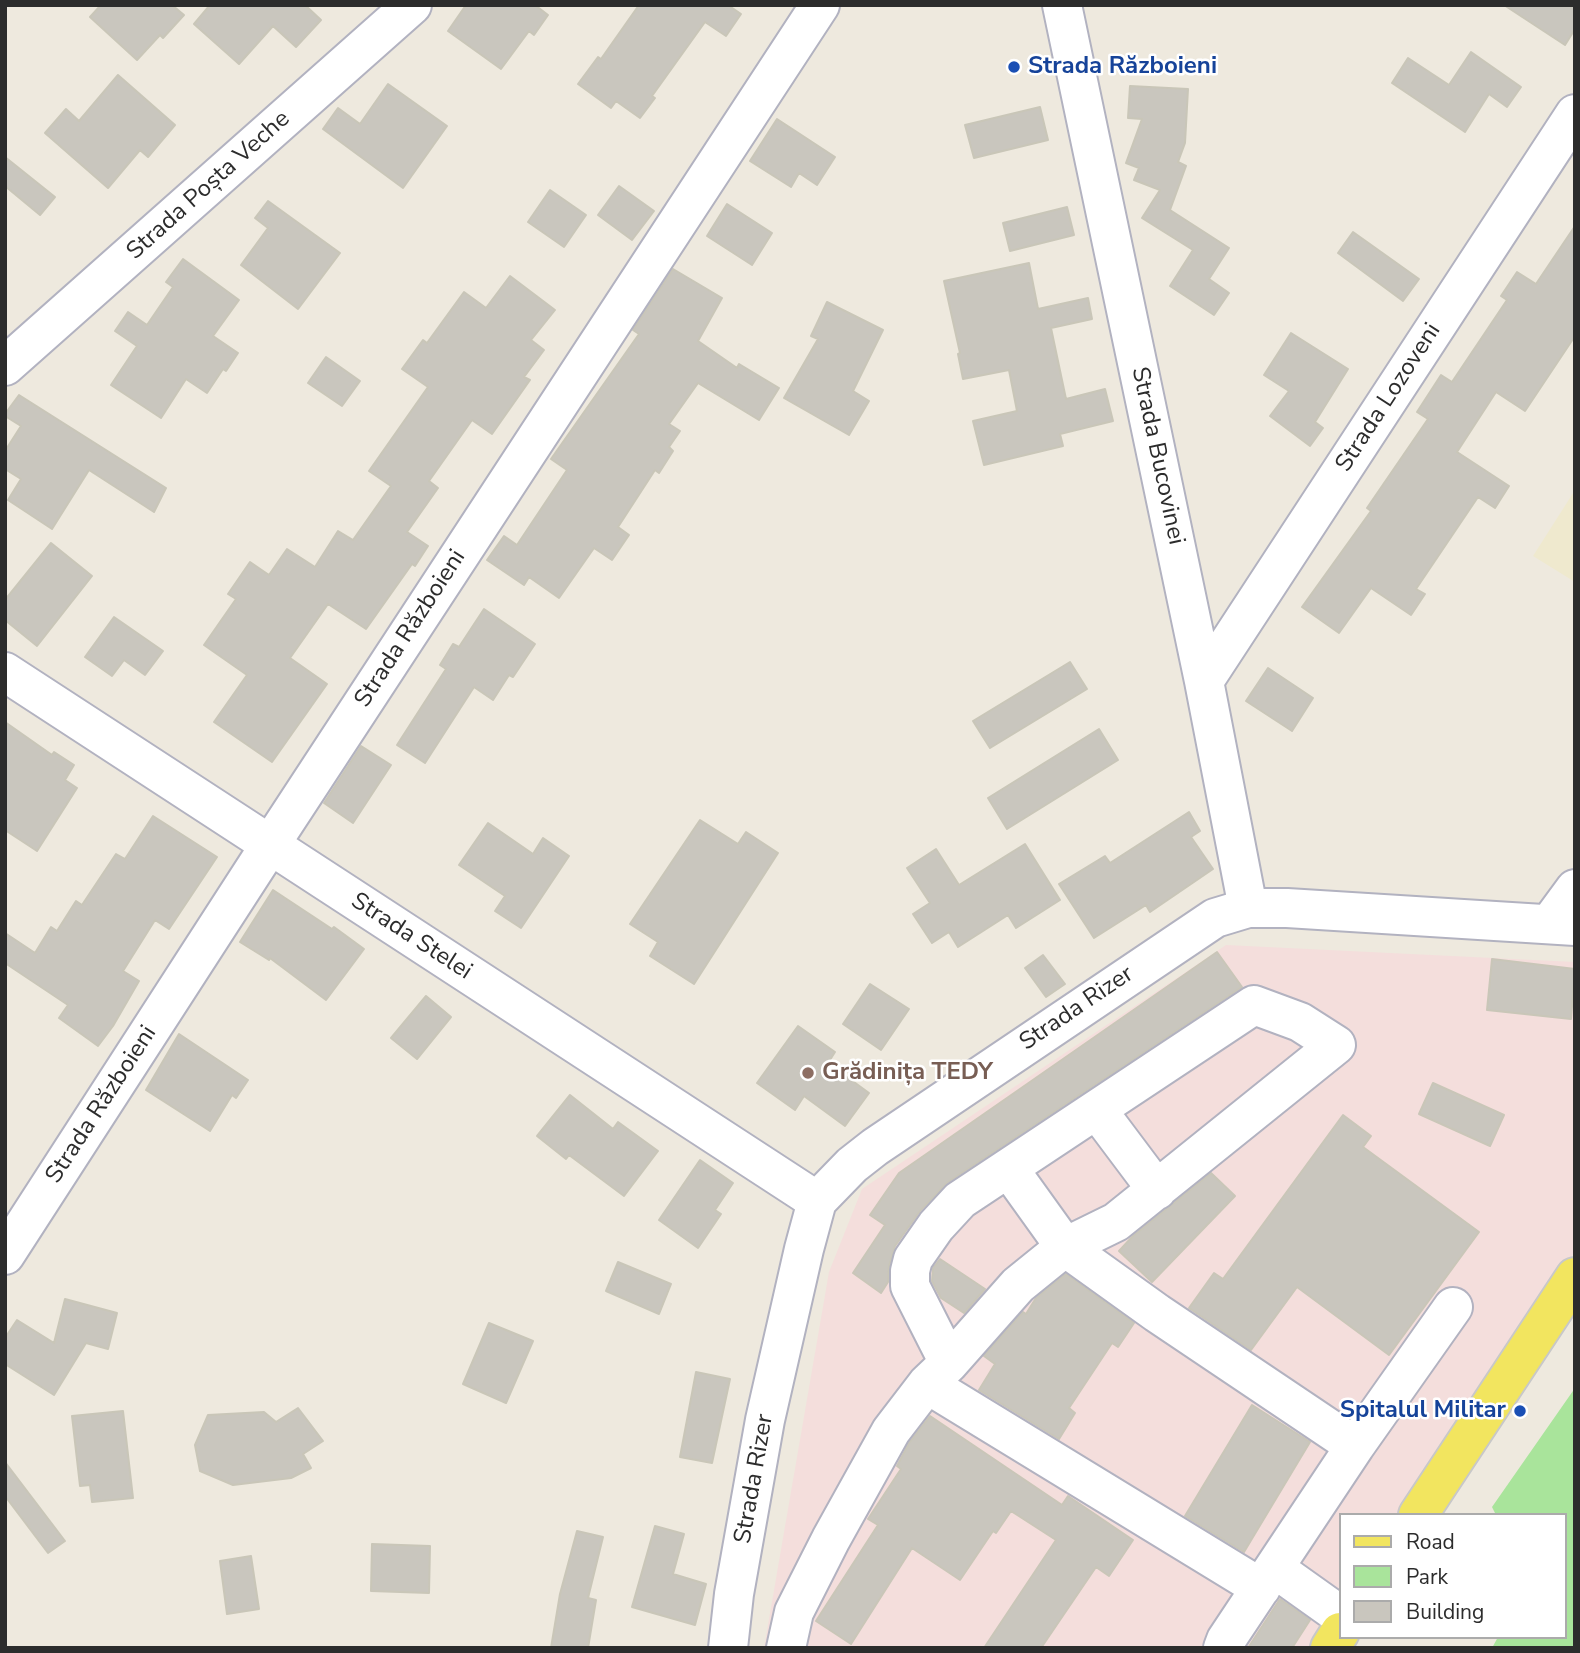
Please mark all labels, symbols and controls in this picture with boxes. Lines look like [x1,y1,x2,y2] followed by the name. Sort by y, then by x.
[1028,53,1217,81] place label: Strada Războieni
[1006,59,1022,75] marker: Strada Războieni
[122,105,296,267] street label: Strada Poșta Veche
[1330,318,1448,478] street label: Strada Lozoveni
[1124,365,1190,547] street label: Strada Bucovinei
[349,545,473,713] street label: Strada Războieni
[345,887,477,987] street label: Strada Stelei
[1015,960,1139,1058] street label: Strada Rizer
[40,1021,164,1189] street label: Strada Războieni
[822,1059,993,1087] place label: Grădinița TEDY
[800,1065,816,1081] marker: Grădinița TEDY
[1340,1397,1506,1425] place label: Spitalul Militar
[1512,1403,1528,1419] marker: Spitalul Militar
[729,1412,781,1546] street label: Strada Rizer
[1338,1513,1566,1639] legend
[1406,1528,1455,1556] text: Road
[1406,1563,1448,1591] text: Park
[1406,1598,1484,1626] text: Building

